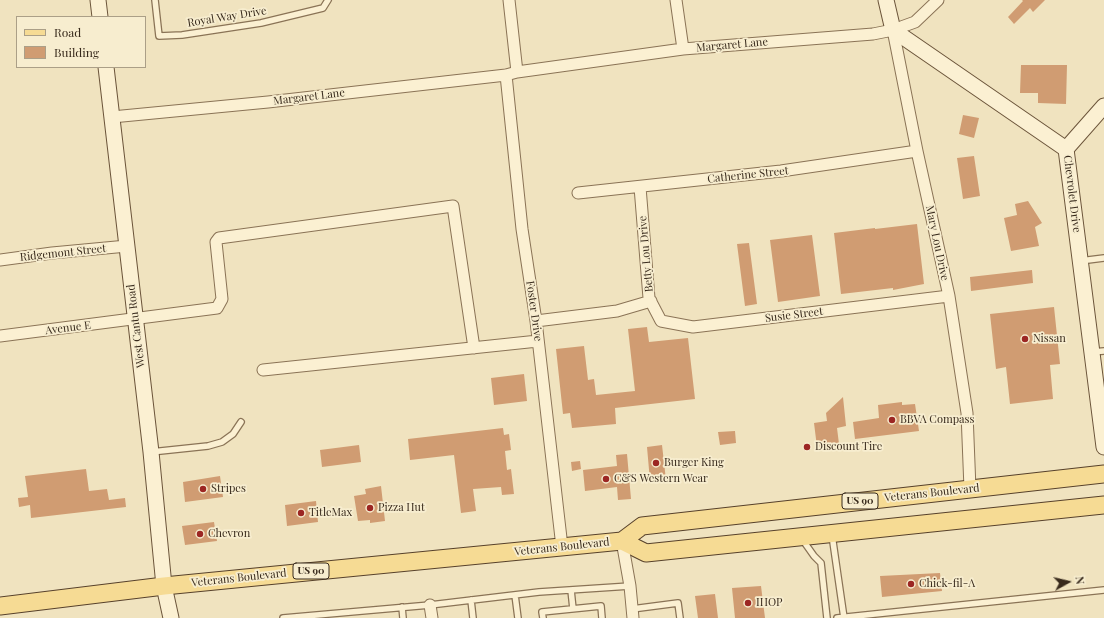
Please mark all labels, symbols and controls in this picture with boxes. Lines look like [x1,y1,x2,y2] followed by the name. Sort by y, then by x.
[187,4,267,30] street label: Royal Way Drive
[16,16,146,68] legend
[54,24,81,40] text: Road
[696,35,768,55] street label: Margaret Lane
[54,44,99,60] text: Building
[272,86,346,108] street label: Margaret Lane
[1061,155,1083,233] street label: Chevrolet Drive
[707,164,789,186] street label: Catherine Street
[923,204,951,282] street label: Mary Lou Drive
[636,215,656,293] street label: Betty Lou Drive
[19,242,107,264] street label: Ridgemont Street
[523,280,545,342] street label: Foster Drive
[124,284,148,368] street label: West Cantu Road
[764,305,824,325] street label: Susie Street
[44,319,92,337] street label: Avenue E
[1033,332,1066,346] place label: Nissan
[1020,334,1030,344] marker: Nissan
[900,413,974,427] place label: BBVA Compass
[887,415,897,425] marker: BBVA Compass
[815,440,882,454] place label: Discount Tire
[802,442,812,452] marker: Discount Tire
[664,456,724,470] place label: Burger King
[651,458,661,468] marker: Burger King
[614,472,708,486] place label: C&S Western Wear
[601,474,611,484] marker: C&S Western Wear
[884,481,980,505] street label: Veterans Boulevard
[211,482,246,496] place label: Stripes
[198,484,208,494] marker: Stripes
[842,493,878,509] road number: US 90
[378,501,425,515] place label: Pizza Hut
[365,503,375,513] marker: Pizza Hut
[309,506,352,520] place label: TitleMax
[296,508,306,518] marker: TitleMax
[208,527,250,541] place label: Chevron
[195,529,205,539] marker: Chevron
[514,535,610,559] street label: Veterans Boulevard
[1048,562,1088,602] north arrow
[293,563,329,579] road number: US 90
[191,566,287,590] street label: Veterans Boulevard
[1072,575,1088,585] text: N
[919,577,975,591] place label: Chick-fil-A
[906,579,916,589] marker: Chick-fil-A
[756,596,782,610] place label: IHOP
[743,598,753,608] marker: IHOP

